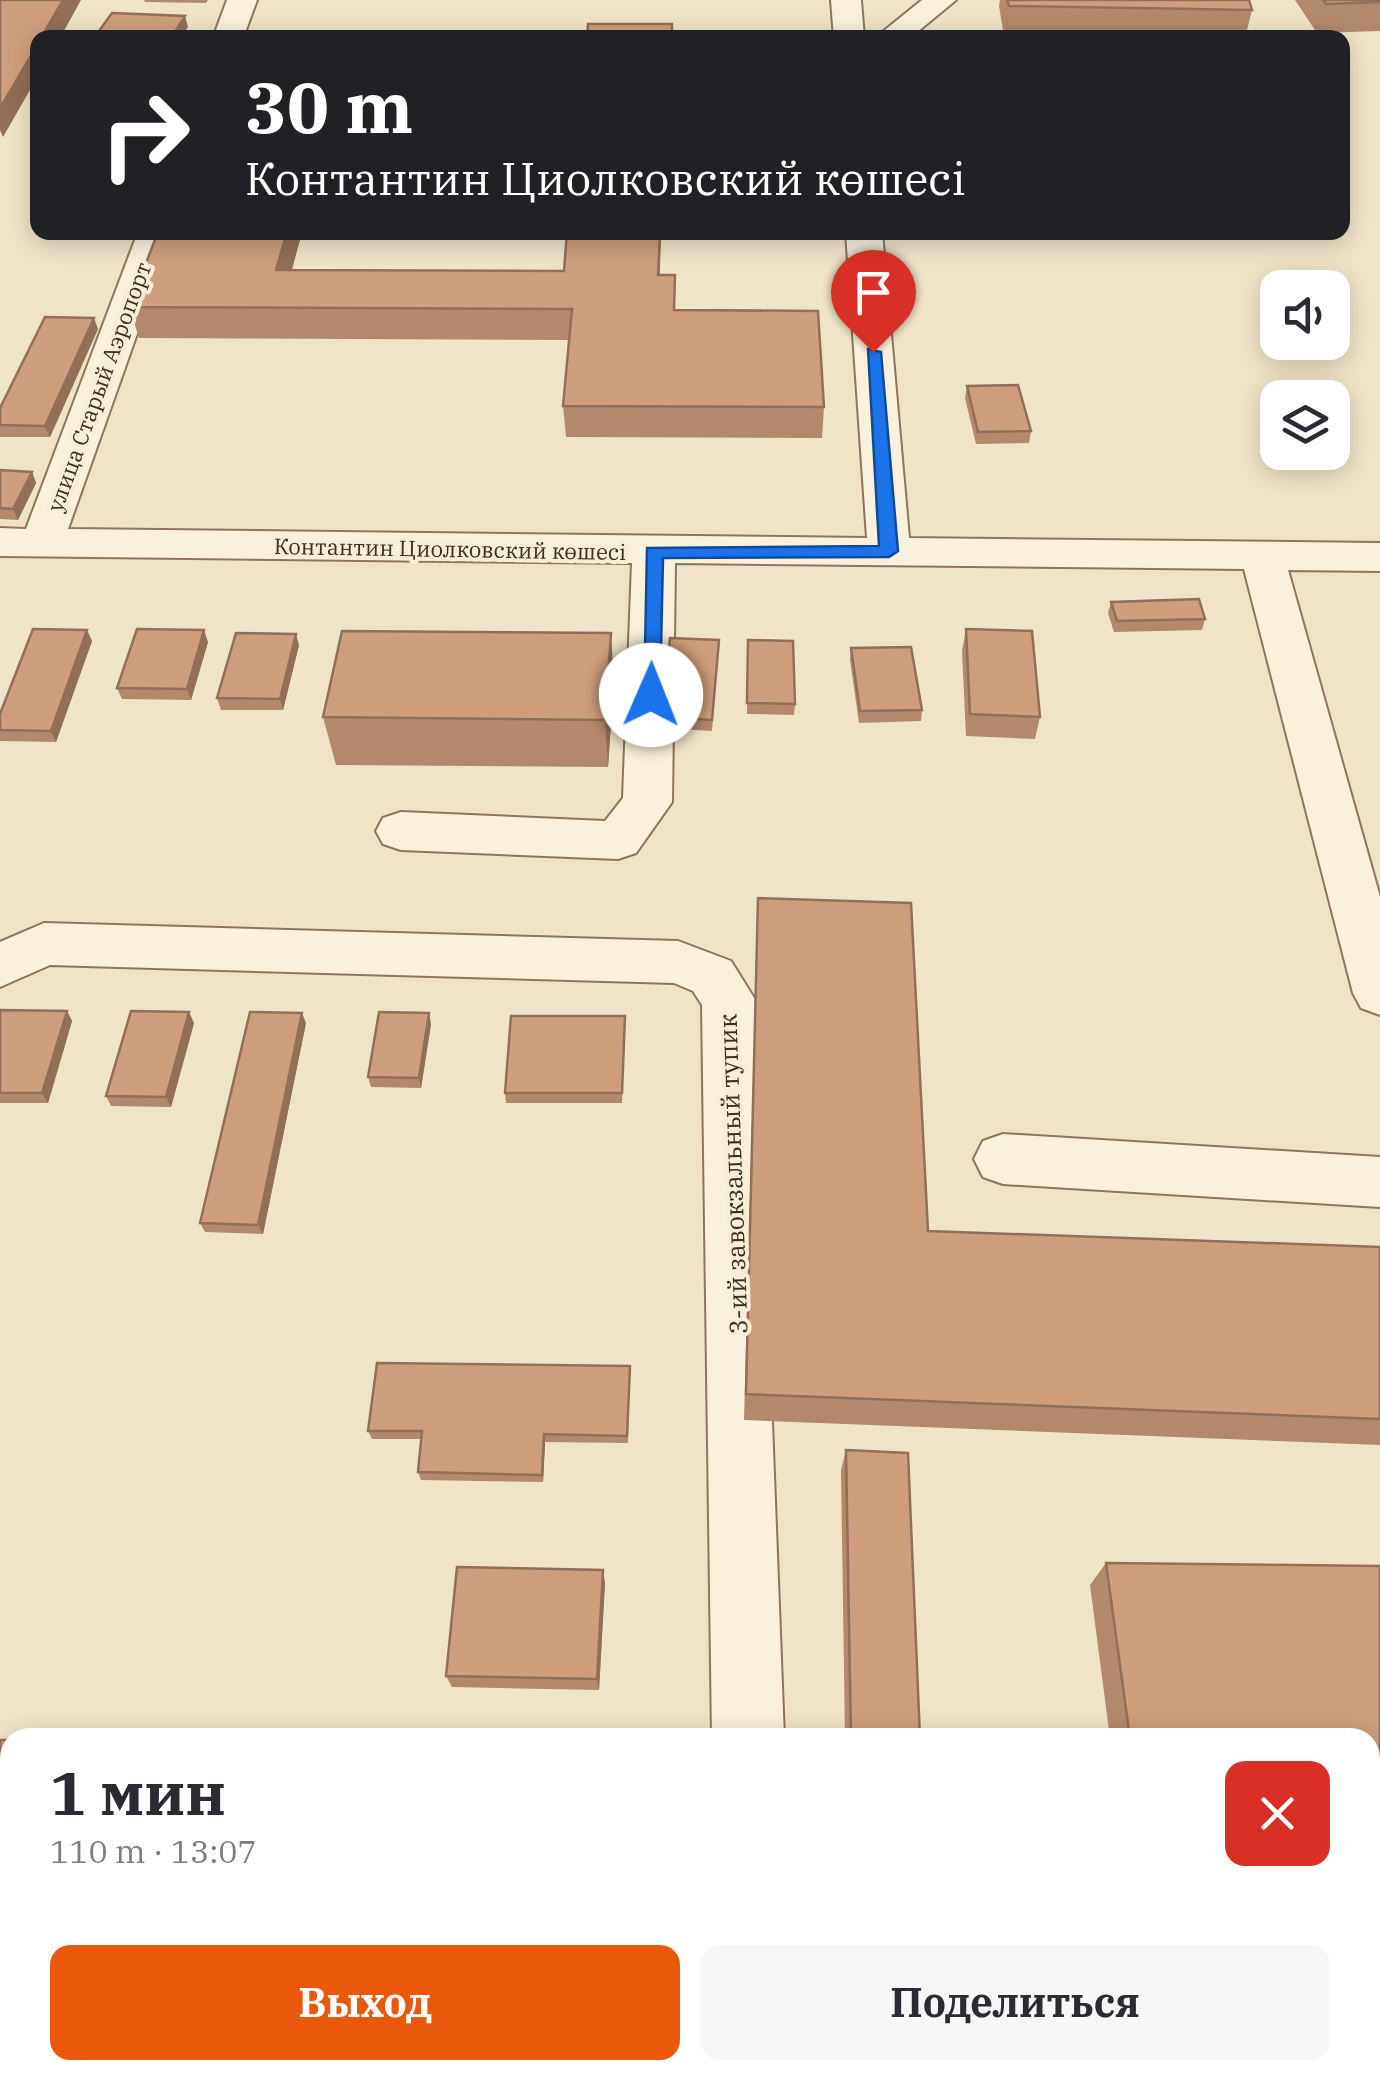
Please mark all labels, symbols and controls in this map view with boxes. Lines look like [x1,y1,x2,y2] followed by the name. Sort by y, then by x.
[245,61,413,152] text: 30 m
[80,70,210,200] icon: right
[245,149,966,207] text: Контантин Циолковский көшесі
[831,250,916,353] pin
[40,258,157,516] street label: улица Старый Аэропорт
[846,265,901,320] icon: arrive
[1260,270,1350,470] map controls
[1260,270,1350,360] button: sound
[1260,380,1350,470] button: layers
[274,531,626,566] street label: Контантин Циолковский көшесі
[599,643,703,747] position arrow
[710,1013,755,1335] street label: 3-ий завокзальный тупик
[50,1753,226,1832] text: 1 мин
[1225,1761,1330,1866] button: close
[50,1830,257,1872] text: 110 m · 13:07
[50,1945,680,2060] button: Выход
[700,1945,1330,2060] button: Поделиться

